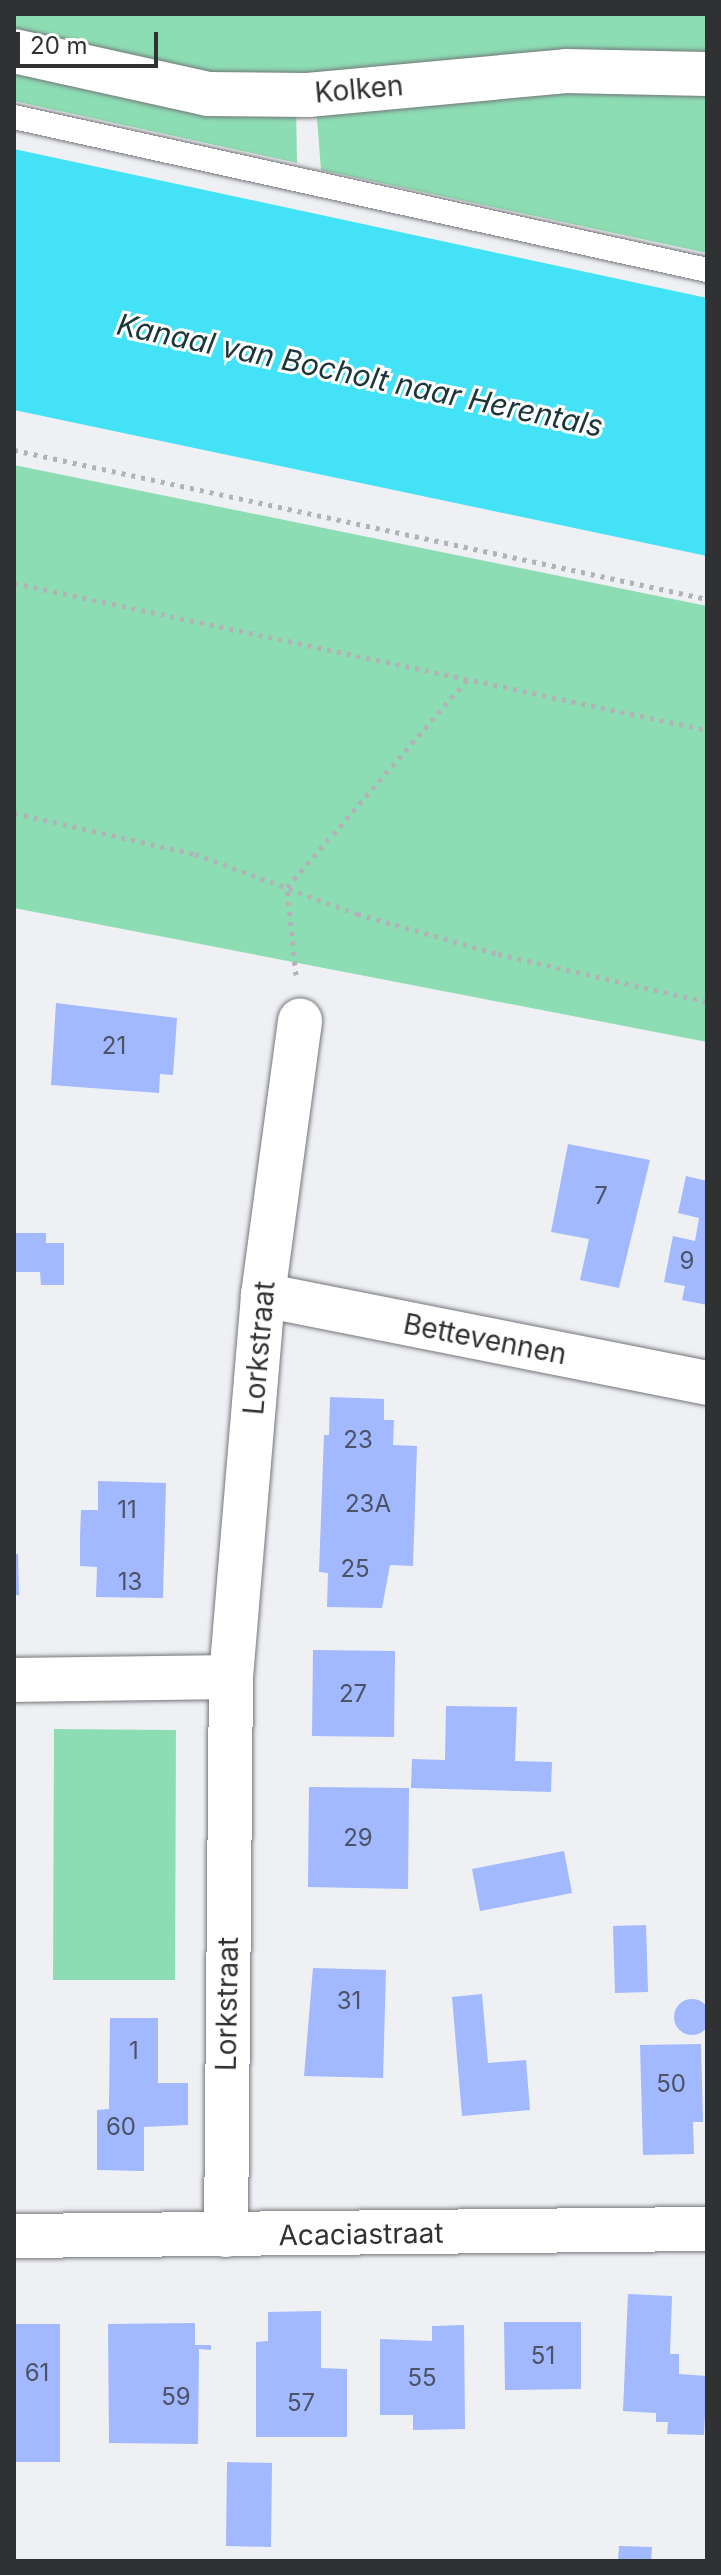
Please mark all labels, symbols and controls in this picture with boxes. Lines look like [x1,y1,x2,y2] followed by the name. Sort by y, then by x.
[20,16,162,66] scale bar
[30,31,88,60] text: 20 m
[313,68,405,110] street label: Kolken
[114,306,606,444] water label: Kanaal van Bocholt naar Herentals
[102,1032,126,1060] house number: 21
[594,1182,608,1210] house number: 7
[680,1247,694,1275] house number: 9
[236,1280,282,1416] street label: Lorkstraat
[401,1307,569,1371] street label: Bettevennen
[343,1426,373,1454] house number: 23
[345,1490,391,1518] house number: 23A
[117,1496,137,1524] house number: 11
[340,1555,370,1583] house number: 25
[118,1568,142,1596] house number: 13
[339,1680,367,1708] house number: 27
[343,1824,373,1852] house number: 29
[209,1937,245,2071] street label: Lorkstraat
[337,1987,361,2015] house number: 31
[129,2037,139,2065] house number: 1
[656,2070,686,2098] house number: 50
[106,2113,136,2141] house number: 60
[278,2216,444,2252] street label: Acaciastraat
[531,2342,555,2370] house number: 51
[25,2359,49,2387] house number: 61
[407,2364,437,2392] house number: 55
[161,2383,191,2411] house number: 59
[287,2389,315,2417] house number: 57

